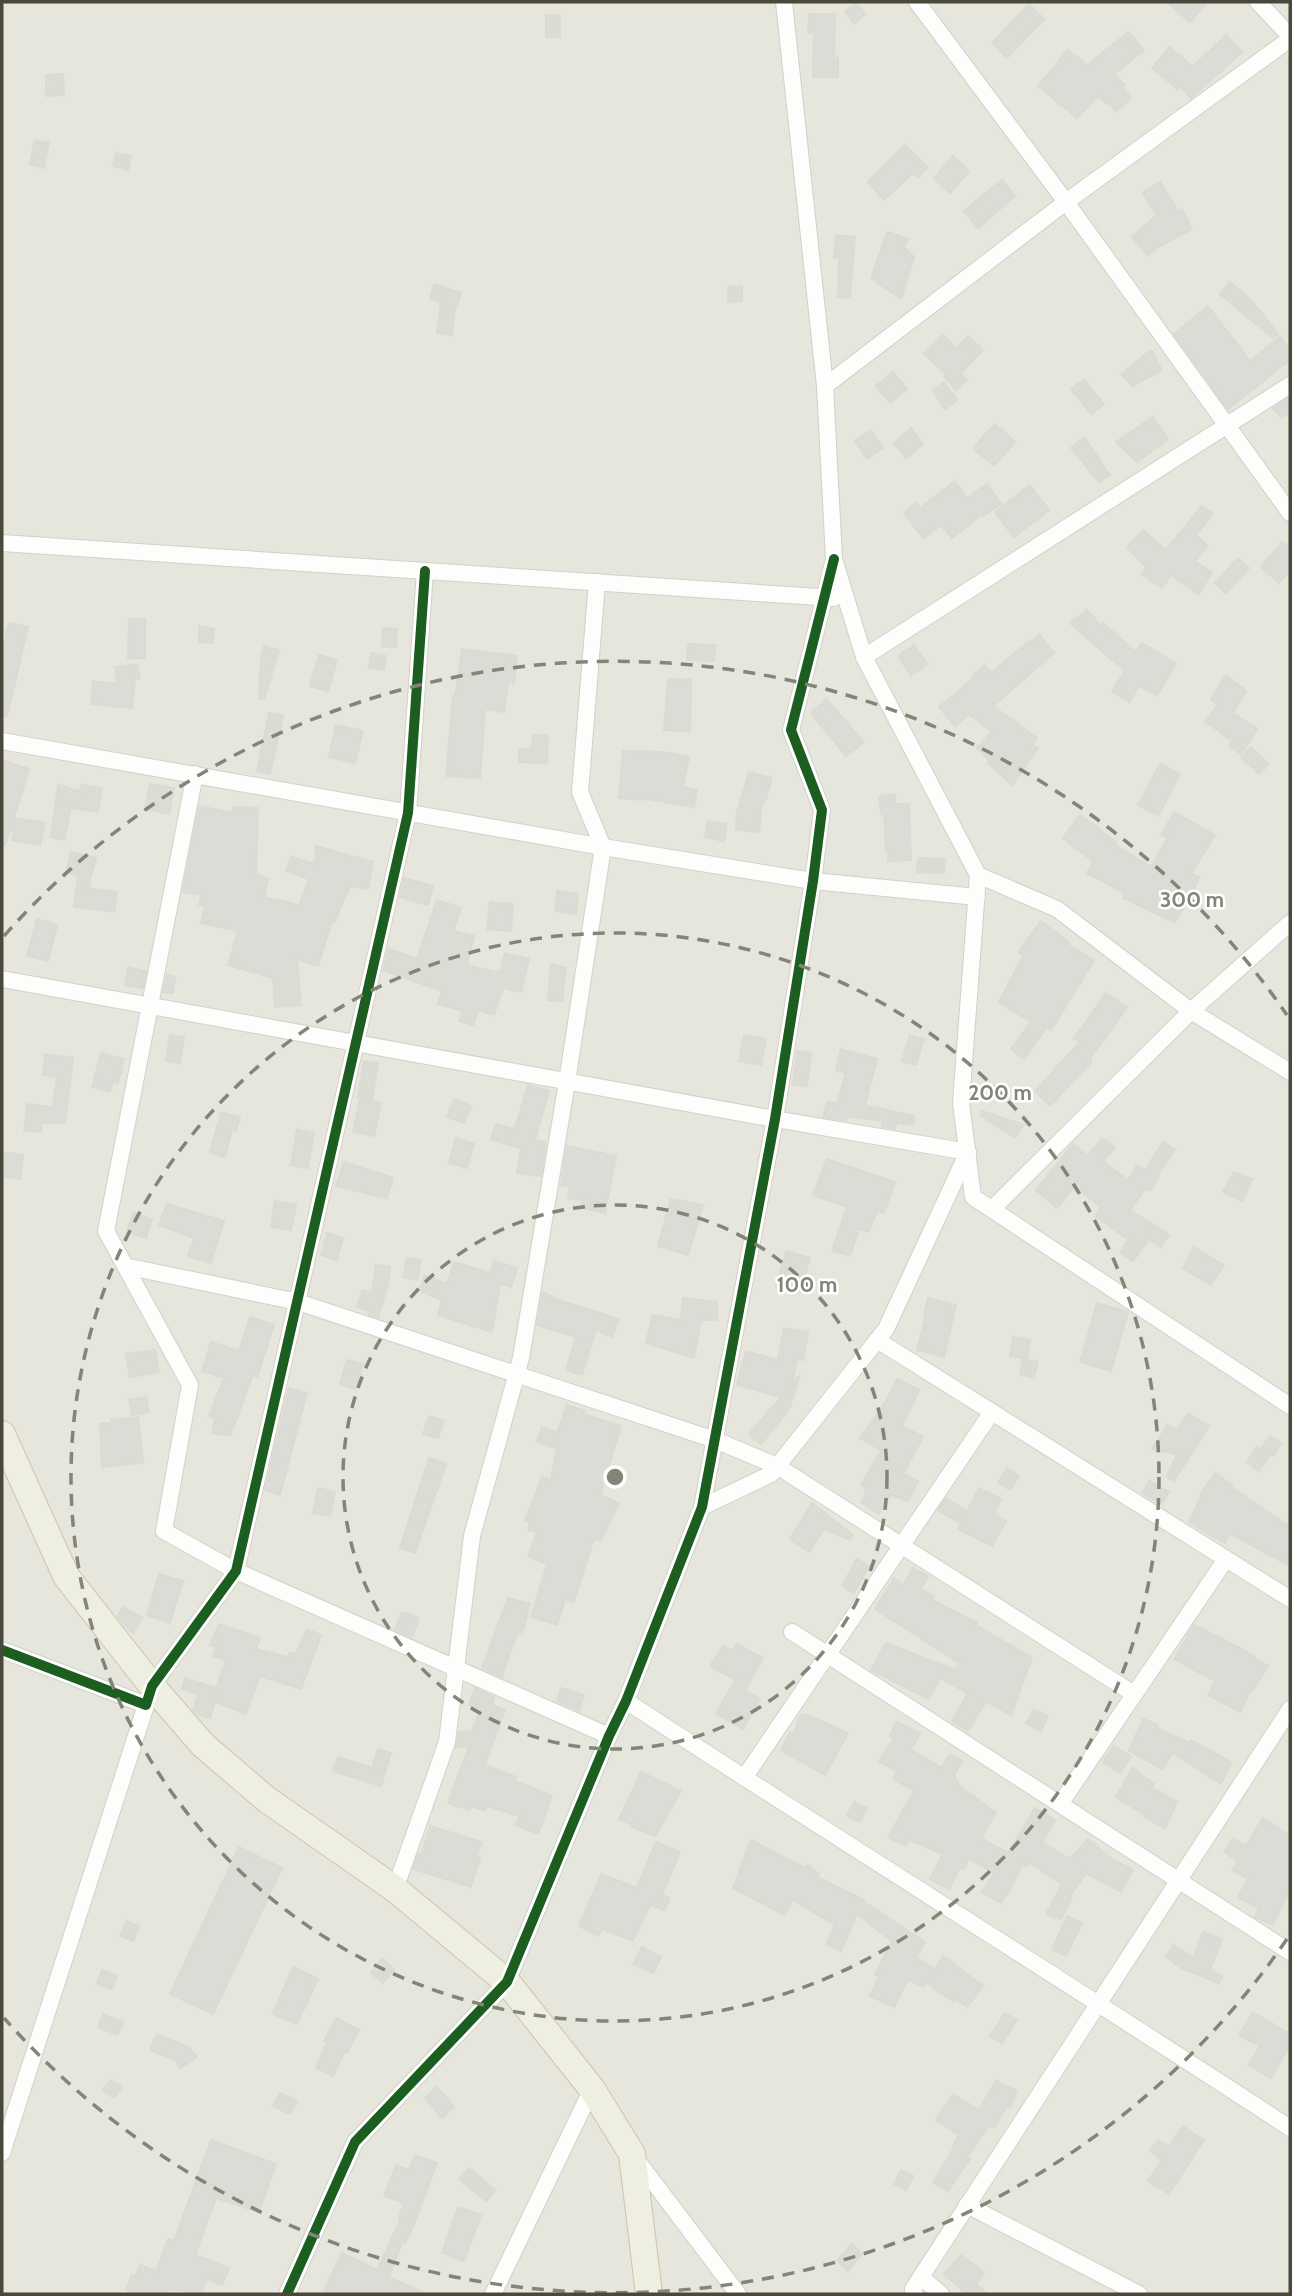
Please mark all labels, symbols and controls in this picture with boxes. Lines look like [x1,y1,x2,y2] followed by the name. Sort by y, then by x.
[1160,887,1224,912] text: 300 m
[968,1080,1032,1105] text: 200 m
[777,1272,837,1297] text: 100 m
[603,1465,627,1489] centre of rings

